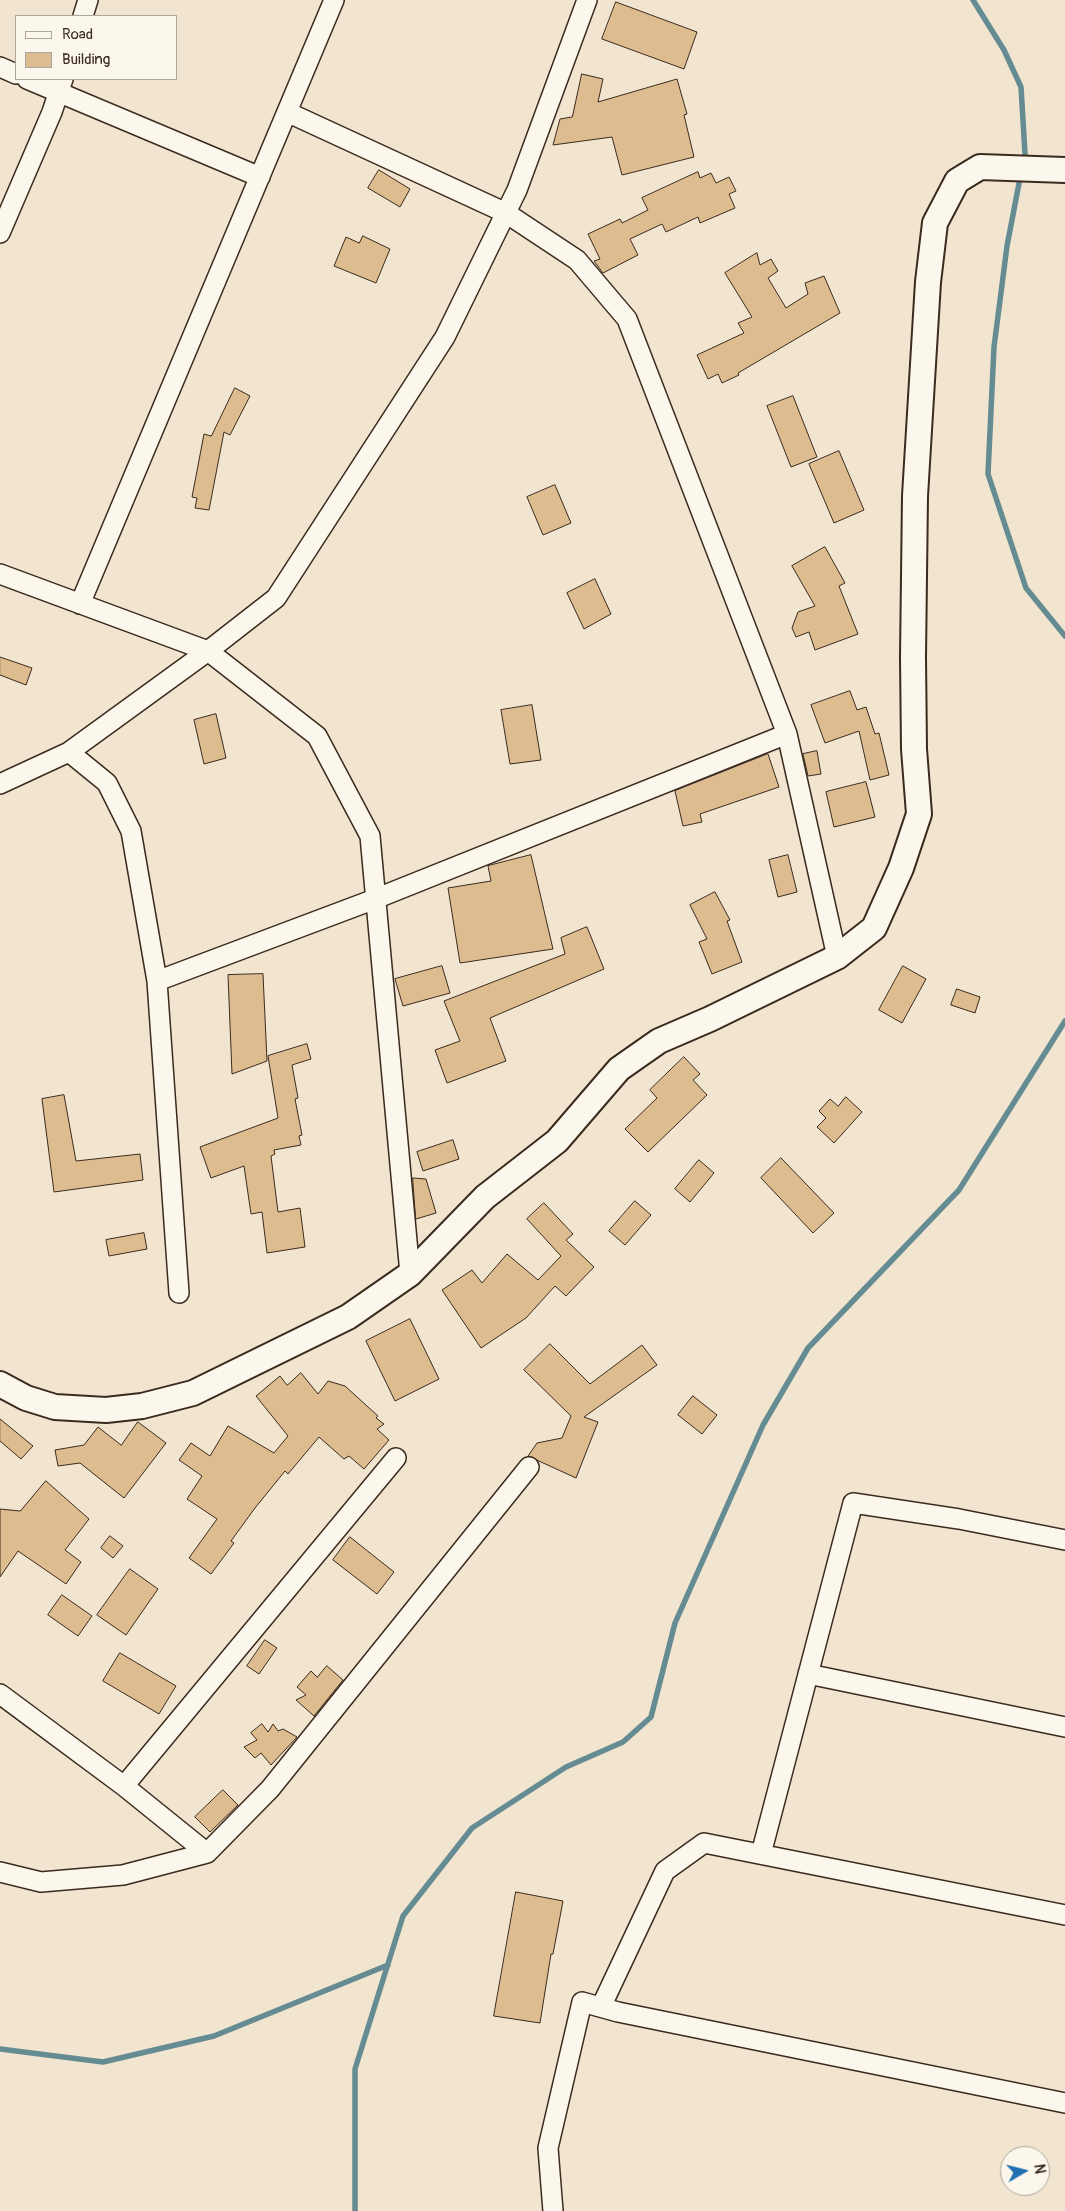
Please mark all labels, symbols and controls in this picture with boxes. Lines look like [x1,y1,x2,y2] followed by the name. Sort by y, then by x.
[15,15,178,80] legend
[62,25,93,44] text: Road
[62,50,110,69] text: Building
[1000,2146,1050,2196] north arrow
[1030,2163,1048,2175] text: N

